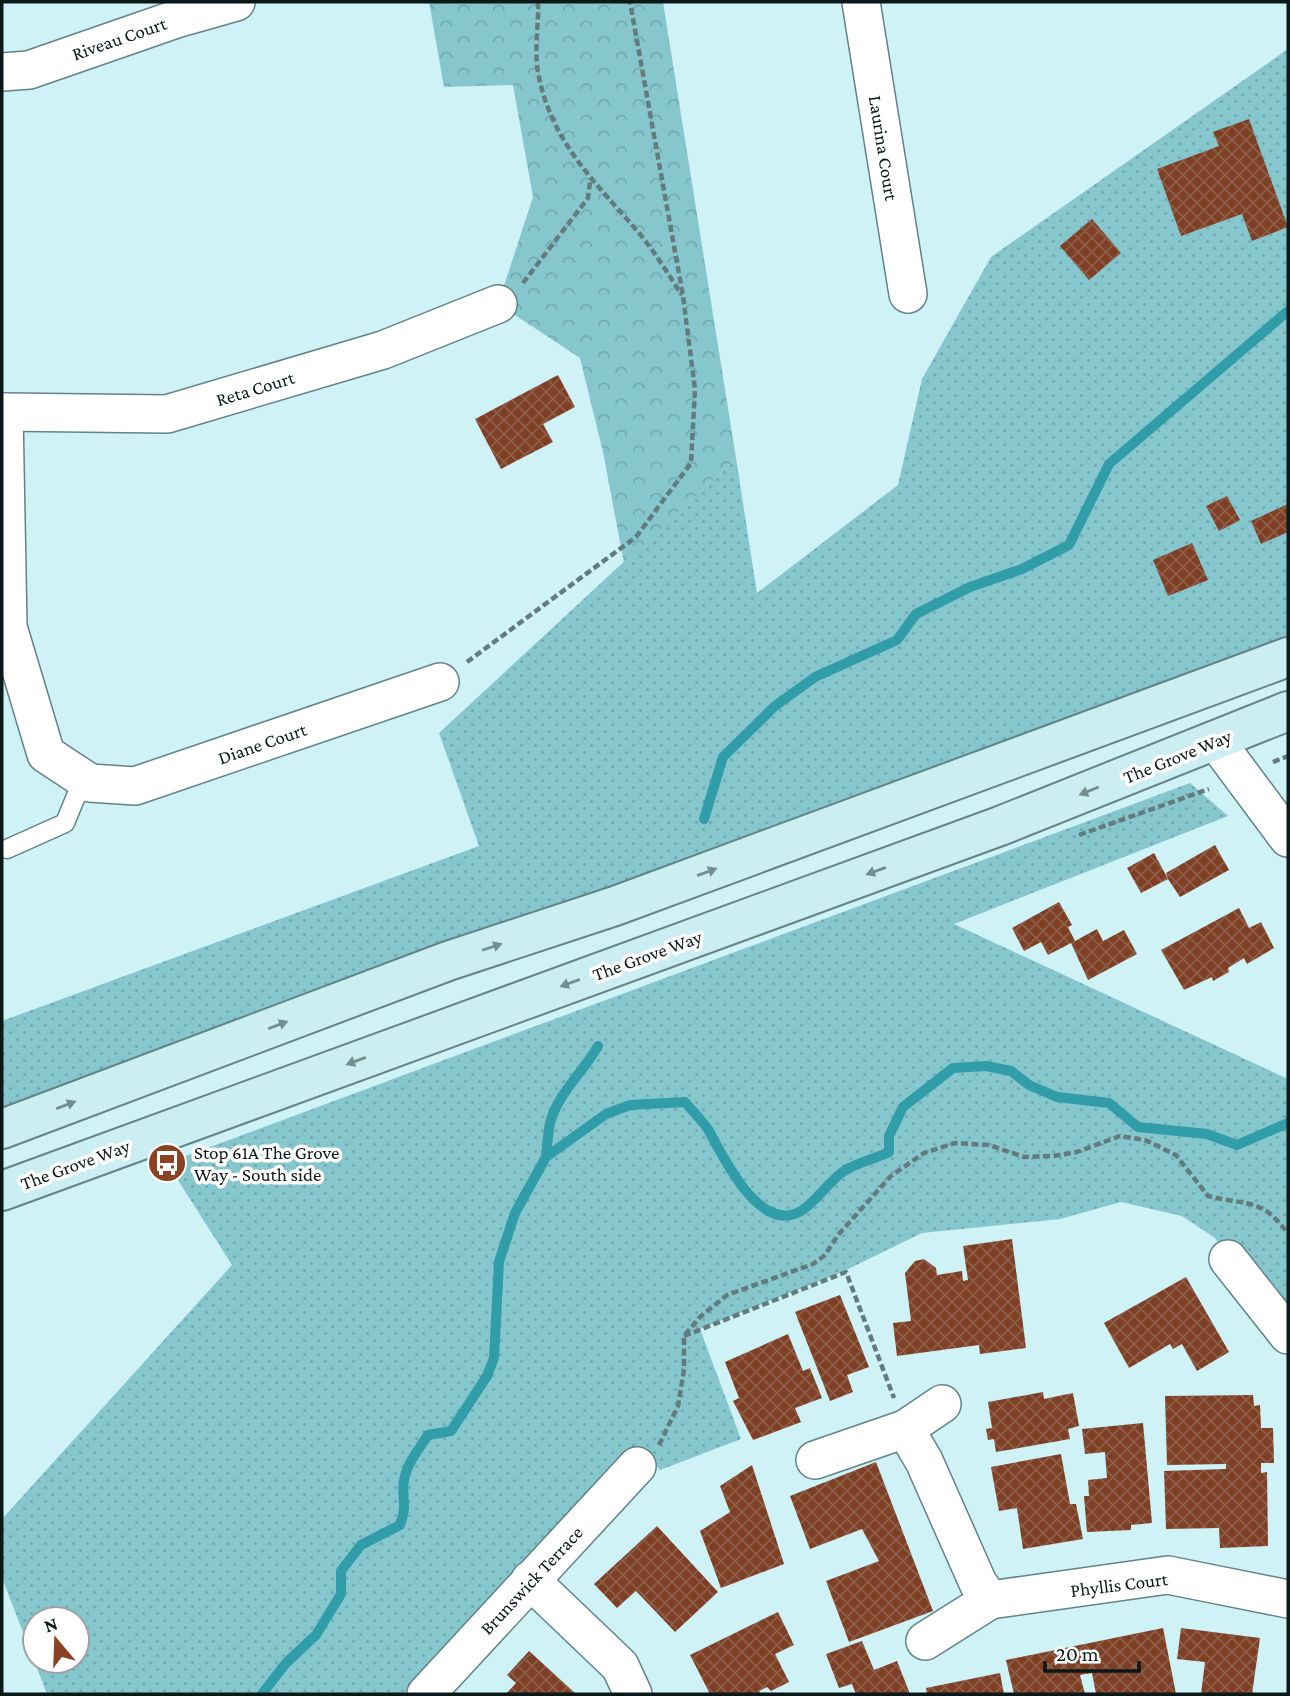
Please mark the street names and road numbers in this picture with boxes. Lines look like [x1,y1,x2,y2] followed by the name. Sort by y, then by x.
[69,12,170,64] street label: Riveau Court
[865,94,902,203] street label: Laurina Court
[213,366,298,410] street label: Reta Court
[215,718,310,768] street label: Diane Court
[1120,725,1235,788] street label: The Grove Way
[590,926,705,985] street label: The Grove Way
[18,1135,133,1194] street label: The Grove Way
[476,1522,587,1639] street label: Brunswick Terrace
[1069,1568,1170,1601] street label: Phyllis Court

